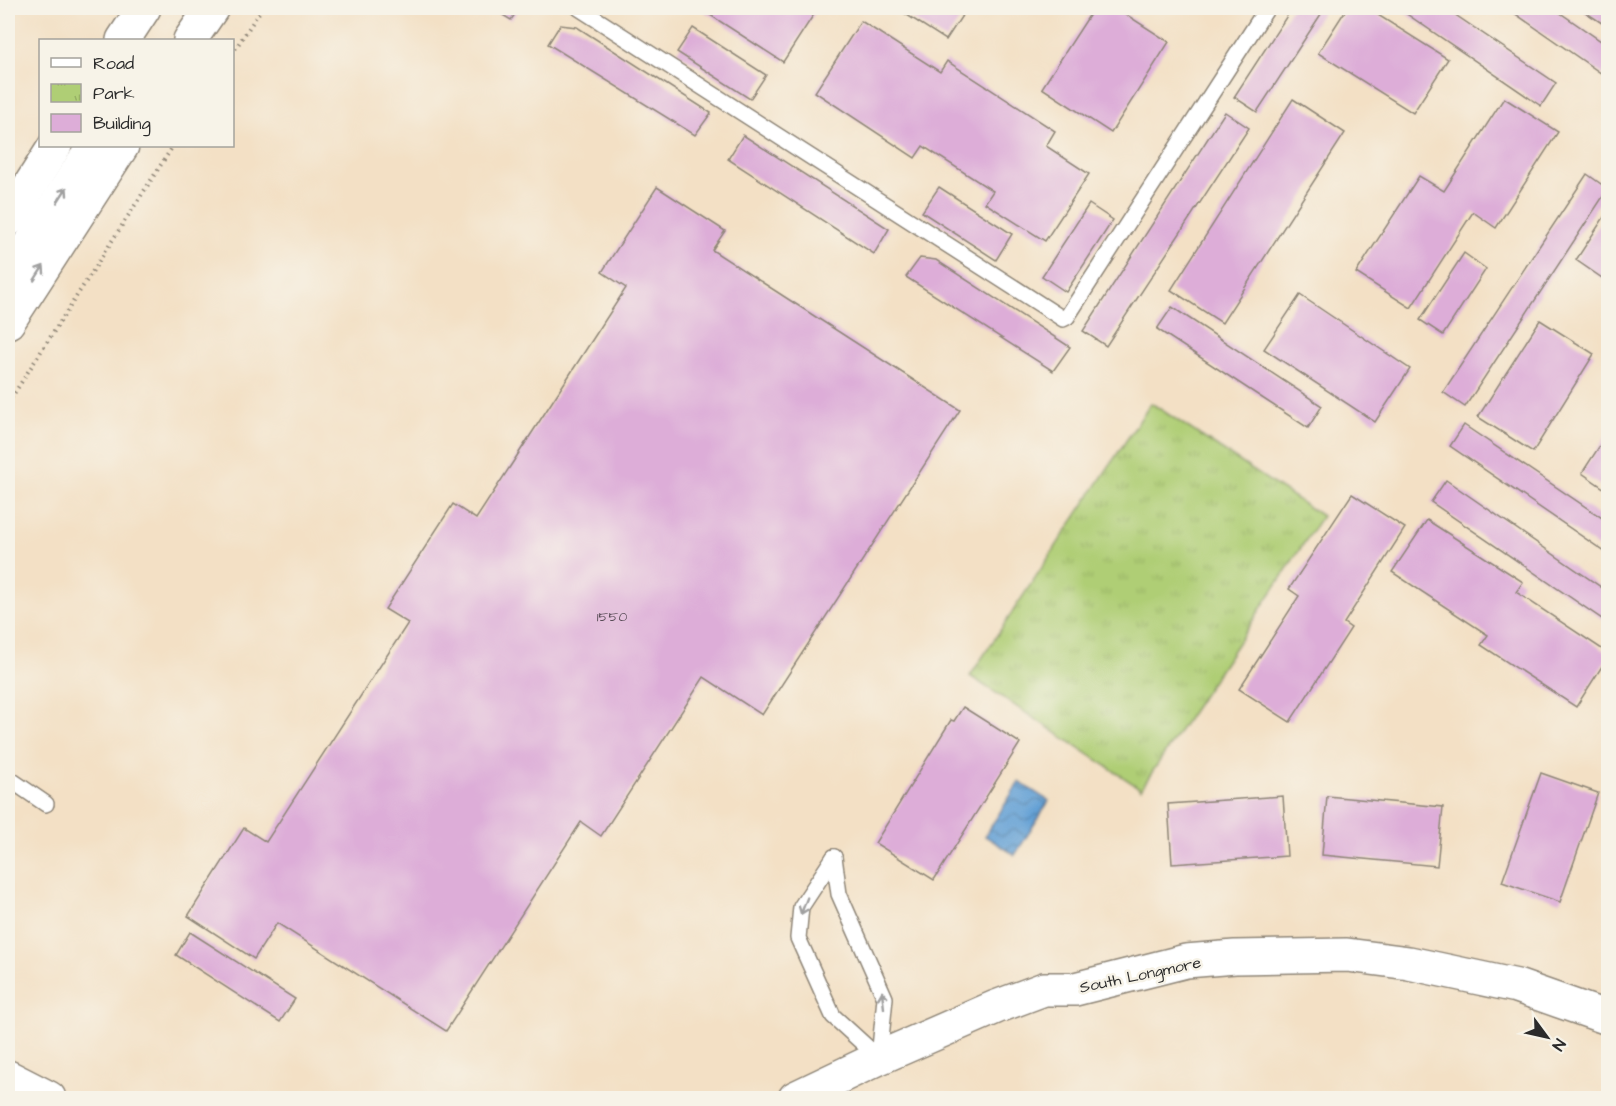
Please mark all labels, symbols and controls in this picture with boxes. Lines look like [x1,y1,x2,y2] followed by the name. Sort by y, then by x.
[39,39,234,147] legend
[93,51,134,76] text: Road
[93,81,135,106] text: Park
[93,111,151,137] text: Building
[56,187,68,204] one-way arrow
[34,265,46,282] one-way arrow
[597,607,627,627] house number: 1550
[798,897,809,915] one-way arrow
[1078,951,1203,1000] street label: South Longmore
[877,991,888,1010] one-way arrow
[1517,1007,1577,1067] north arrow
[1547,1034,1571,1055] text: N

